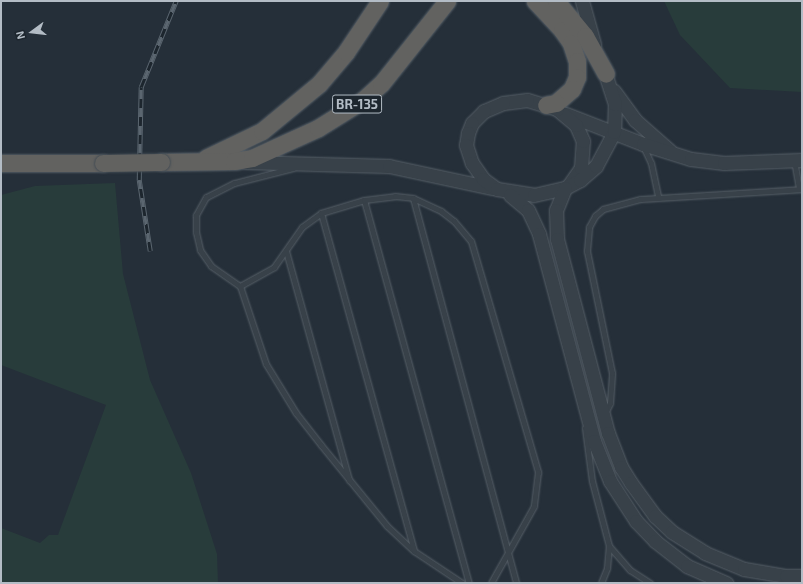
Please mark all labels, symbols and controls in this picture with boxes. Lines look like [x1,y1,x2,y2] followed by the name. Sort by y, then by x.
[12,12,52,52] north arrow
[13,30,27,41] text: N
[332,93,382,115] road number: BR-135

